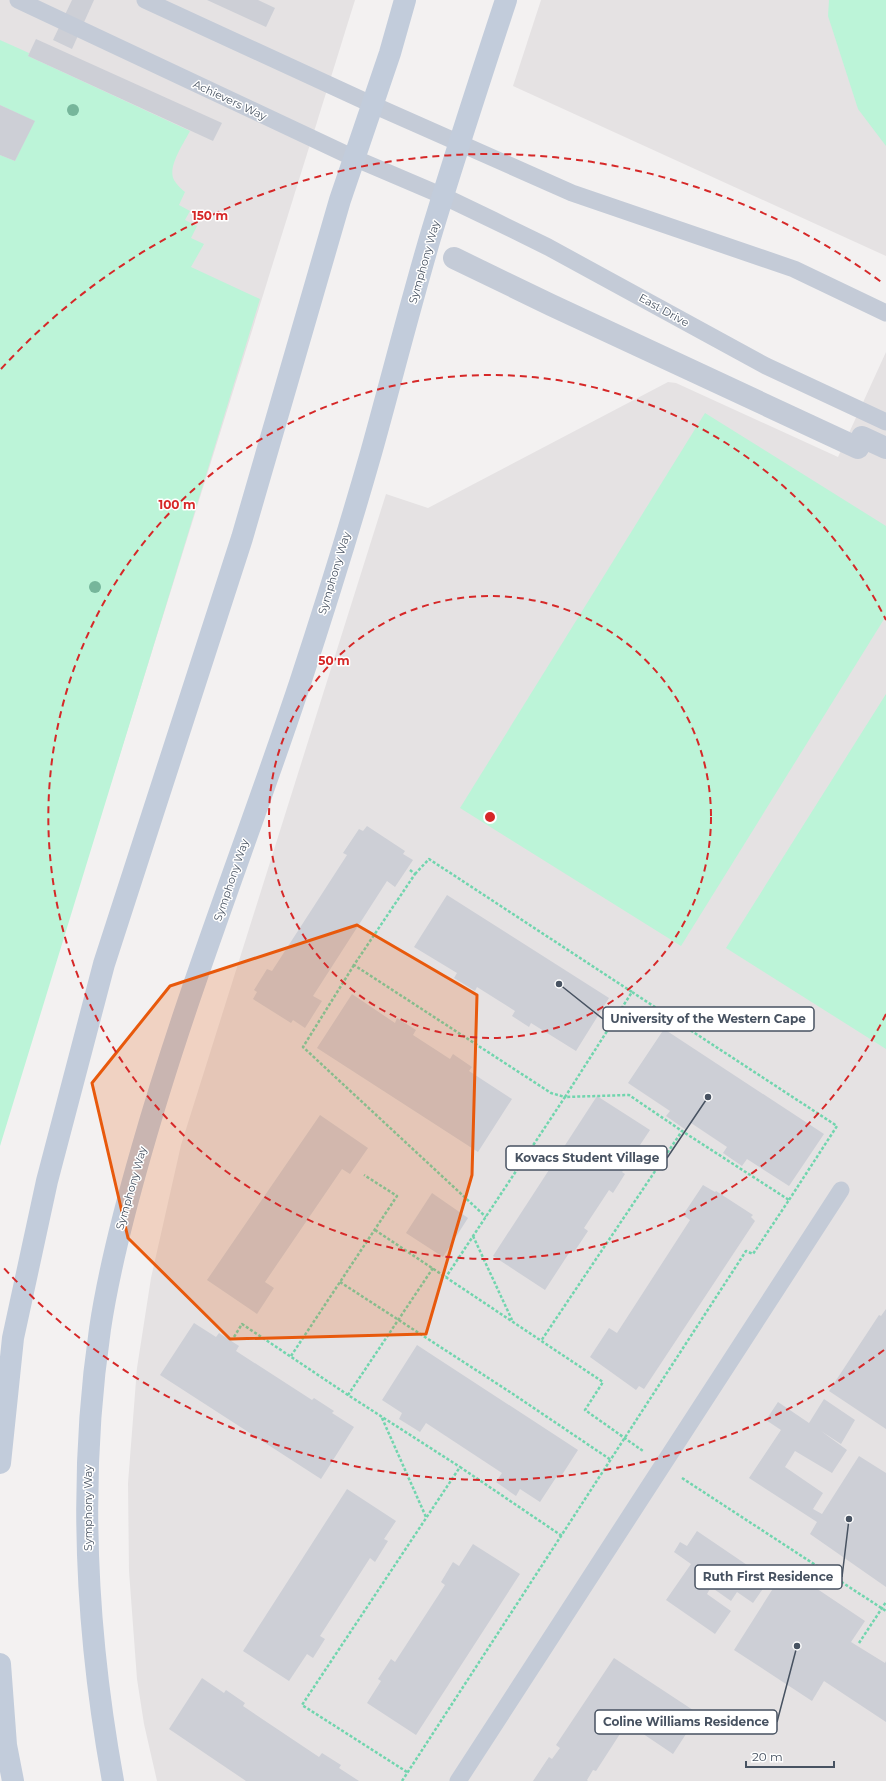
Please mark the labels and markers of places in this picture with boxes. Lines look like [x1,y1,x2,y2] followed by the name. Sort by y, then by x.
[483,810,497,824] centre of rings
[603,1007,814,1031] callout: University of the Western Cape
[506,1146,667,1170] callout: Kovacs Student Village
[695,1565,842,1589] callout: Ruth First Residence
[595,1710,777,1734] callout: Coline Williams Residence

